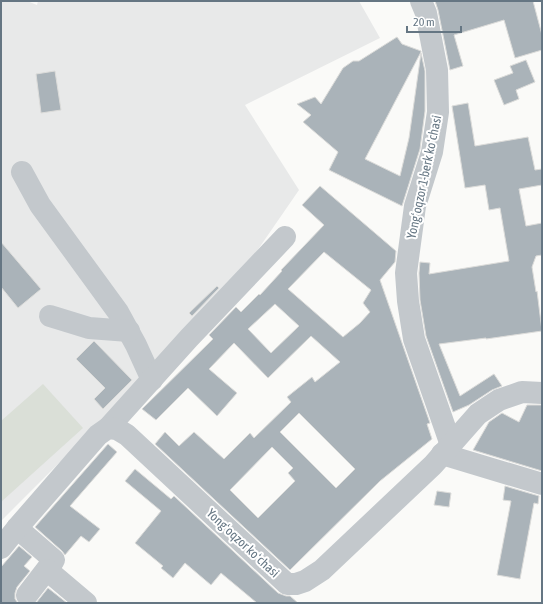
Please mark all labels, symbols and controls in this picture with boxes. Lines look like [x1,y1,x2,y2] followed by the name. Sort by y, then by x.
[407,8,461,34] scale bar
[413,15,435,29] text: 20 m
[404,114,444,240] street label: Yongʻoqzor 1-berk koʻchasi
[204,506,282,580] street label: Yongʻoqzor koʻchasi

